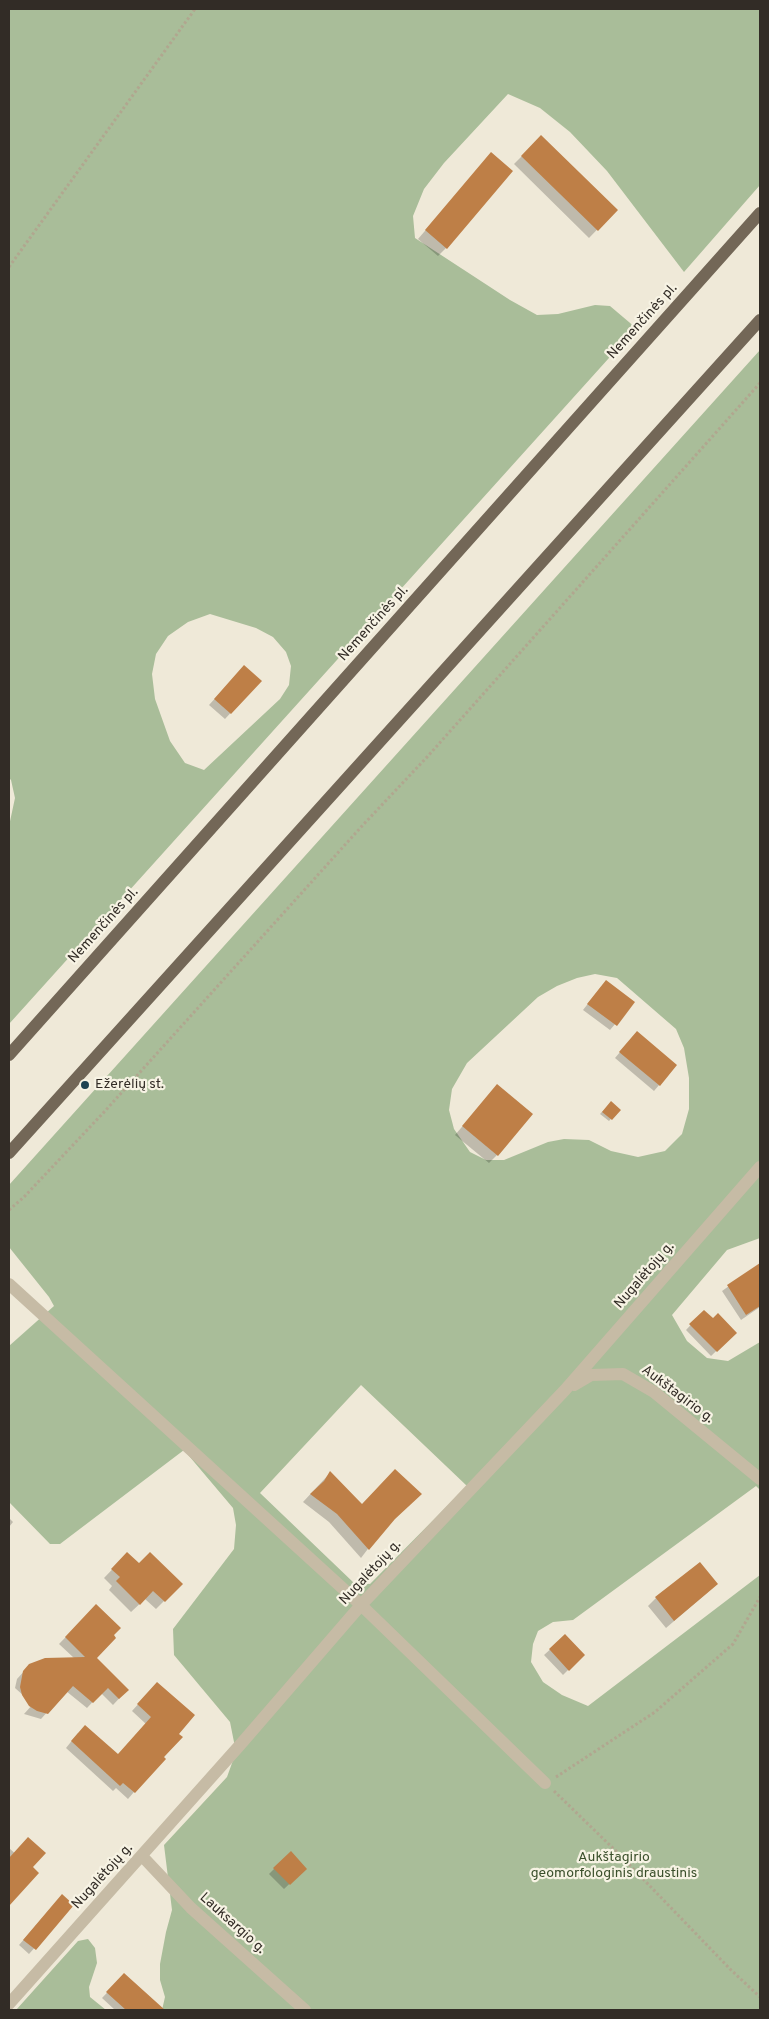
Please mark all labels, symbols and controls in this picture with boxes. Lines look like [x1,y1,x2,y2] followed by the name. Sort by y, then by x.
[605,281,681,363] street label: Nemenčinės pl.
[336,583,412,665] street label: Nemenčinės pl.
[66,885,142,967] street label: Nemenčinės pl.
[95,1077,164,1093] place label: Ežerėlių st.
[79,1079,91,1091] marker: Ežerėlių st.
[611,1239,679,1313] street label: Nugalėtojų g.
[638,1362,716,1428] street label: Aukštagirio g.
[337,1537,405,1609] street label: Nugalėtojų g.
[69,1841,137,1913] street label: Nugalėtojų g.
[531,1850,697,1882] park label: Aukštagirio geomorfologinis draustinis
[196,1890,268,1958] street label: Lauksargio g.

